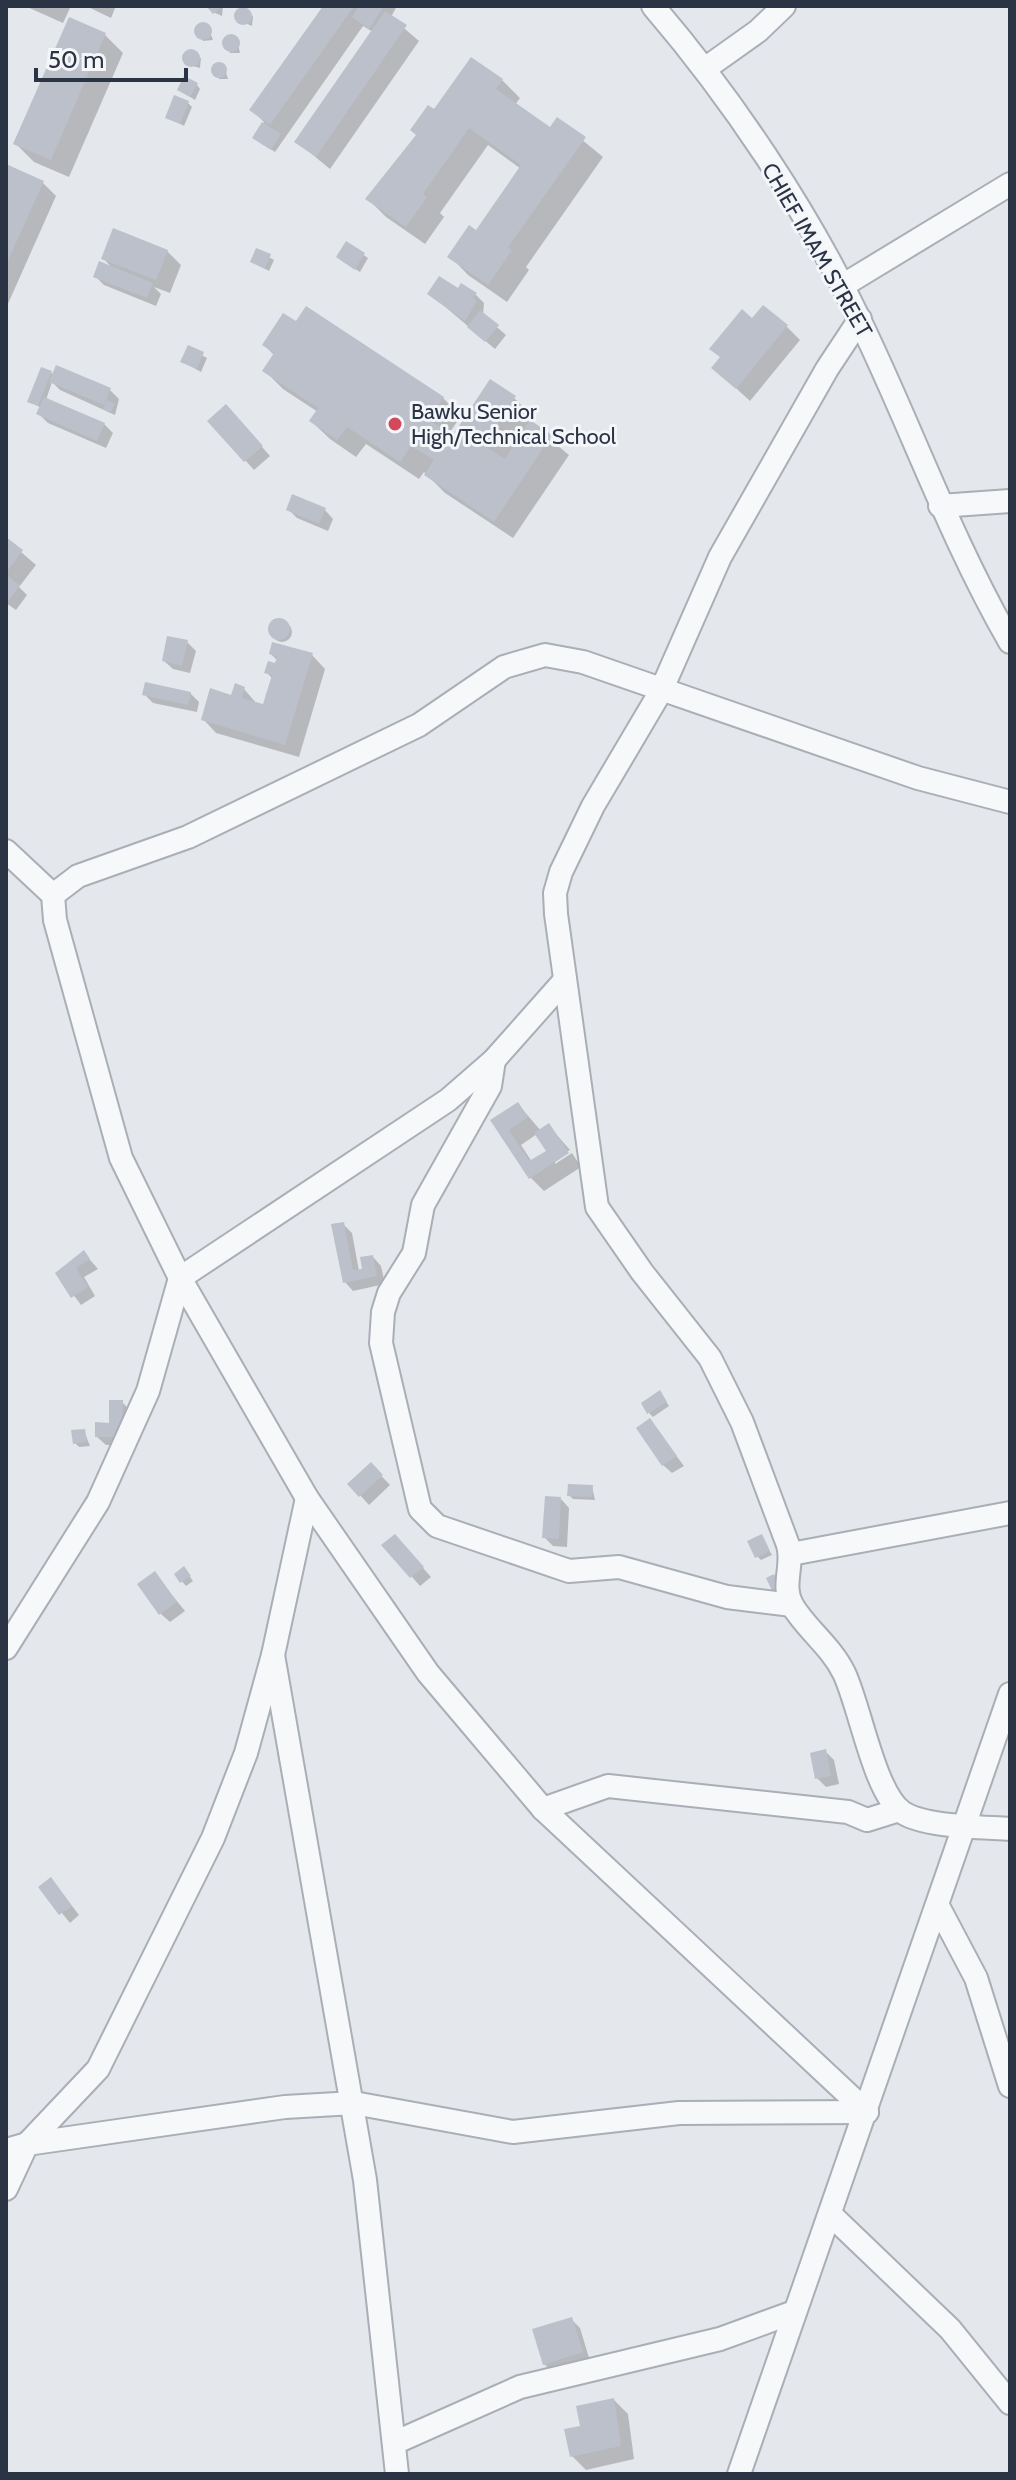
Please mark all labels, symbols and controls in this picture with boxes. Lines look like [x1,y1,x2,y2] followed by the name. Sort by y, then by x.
[36,32,186,82] scale bar
[48,45,104,74] text: 50 m
[756,158,878,342] street label: CHIEF IMAM STREET
[411,398,617,450] place label: Bawku Senior High/Technical School
[386,415,404,433] marker: Bawku Senior High/Technical School

